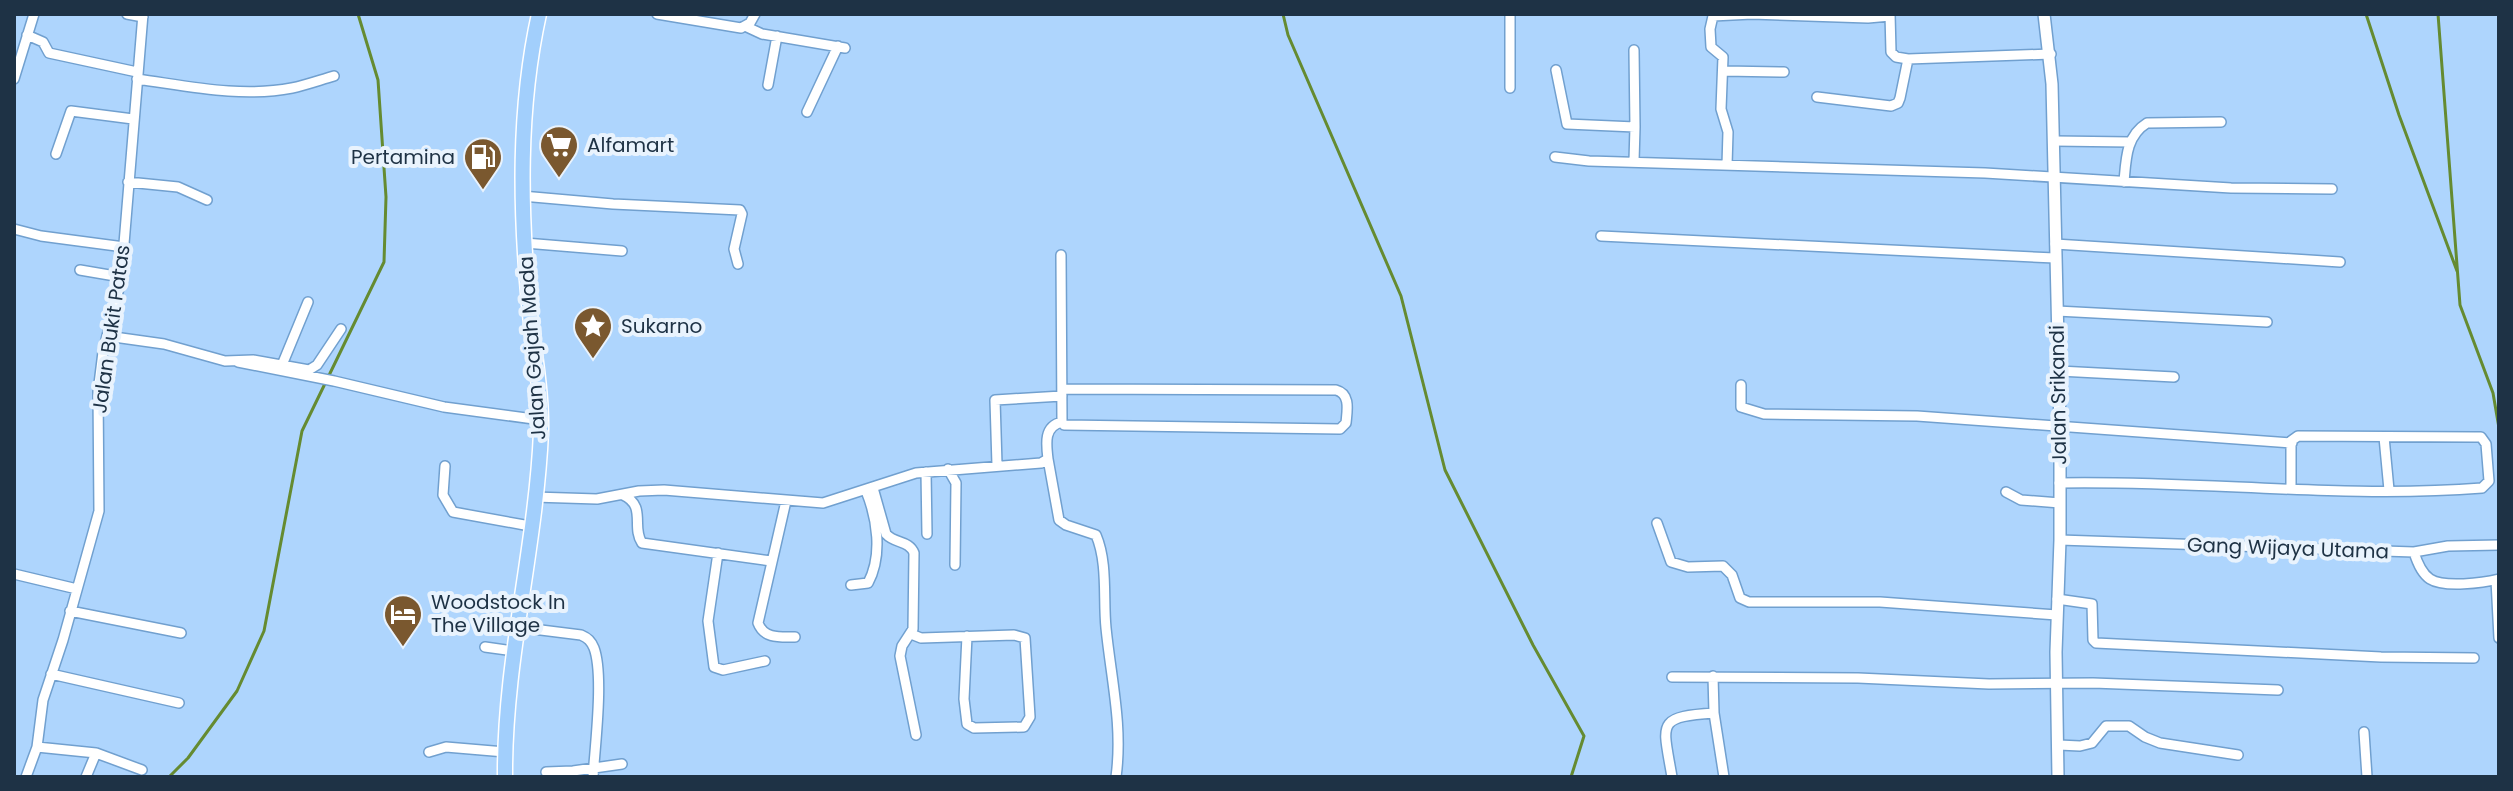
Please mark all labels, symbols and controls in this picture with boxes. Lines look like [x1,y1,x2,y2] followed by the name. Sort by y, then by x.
[538,124,580,179] supermarket icon: Alfamart
[587,131,674,159] place label: Alfamart
[462,136,504,191] fuel station icon: Pertamina
[351,143,455,171] place label: Pertamina
[85,243,137,415] street label: Jalan Bukit Patas
[512,255,552,441] street label: Jalan Gajah Mada
[572,305,614,360] place icon: Sukarno
[621,312,702,340] place label: Sukarno
[2043,325,2073,465] street label: Jalan Srikandi
[2186,530,2390,566] street label: Gang Wijaya Utama
[431,588,566,639] place label: Woodstock In The Village
[382,593,424,648] hotel icon: Woodstock In The Village

